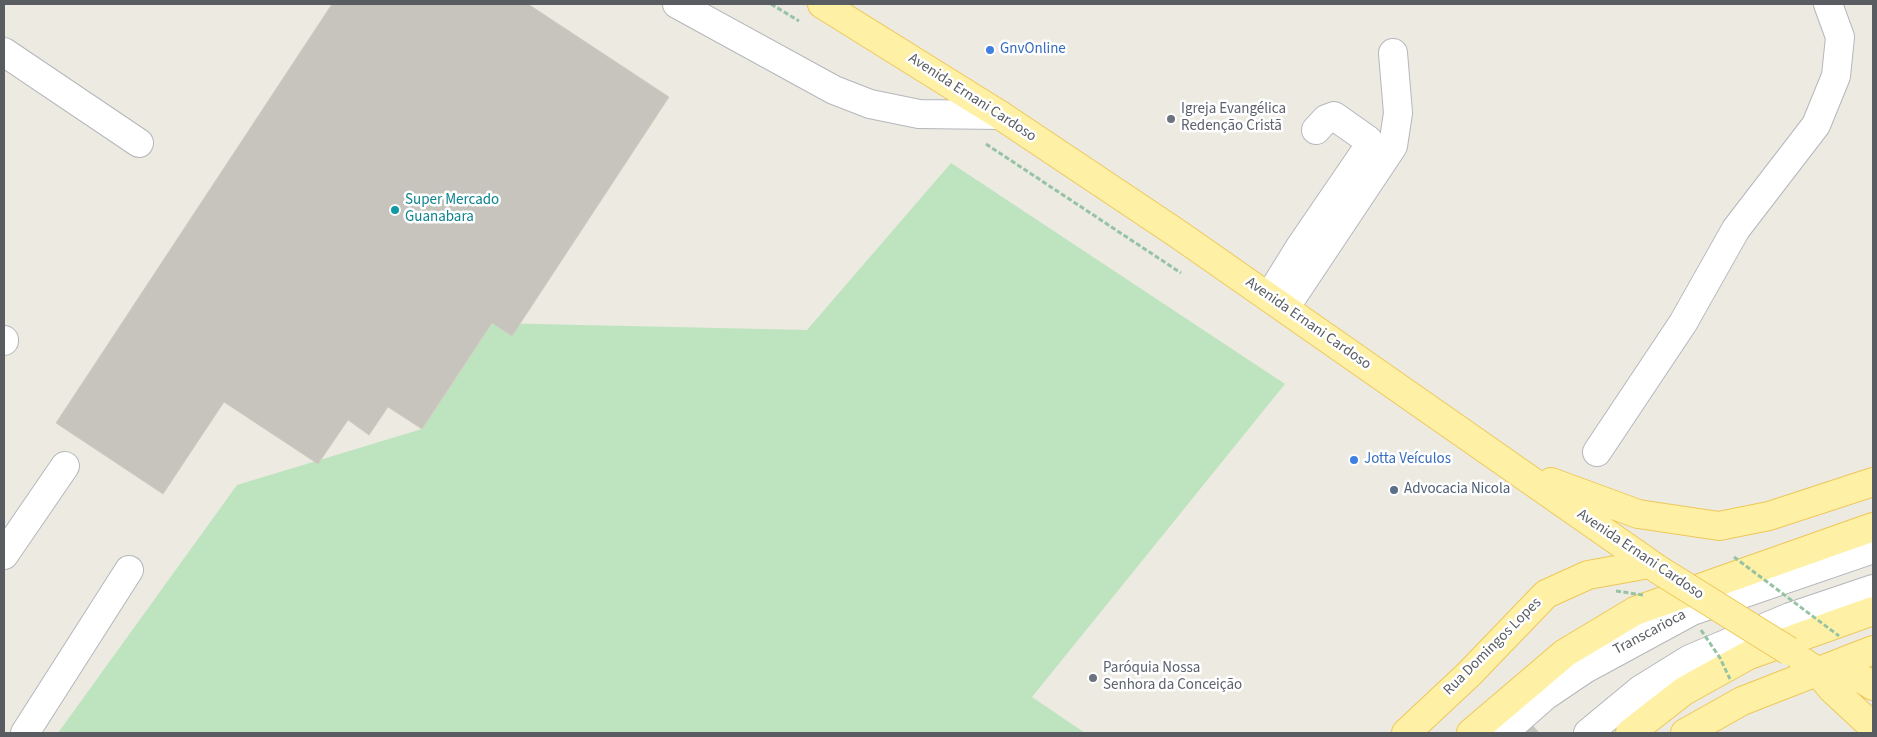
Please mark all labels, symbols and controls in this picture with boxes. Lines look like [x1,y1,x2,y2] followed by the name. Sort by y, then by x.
[1000,41,1066,59] place label: GnvOnline
[984,44,996,56] marker: GnvOnline
[905,50,1039,146] street label: Avenida Ernani Cardoso
[1181,101,1286,136] place label: Igreja Evangélica Redenção Cristã
[1165,113,1177,125] marker: Igreja Evangélica Redenção Cristã
[405,192,499,227] place label: Super Mercado Guanabara
[389,204,401,216] marker: Super Mercado Guanabara
[1242,274,1374,374] street label: Avenida Ernani Cardoso
[1364,451,1451,469] place label: Jotta Veículos
[1348,454,1360,466] marker: Jotta Veículos
[1404,481,1510,499] place label: Advocacia Nicola
[1388,484,1400,496] marker: Advocacia Nicola
[1573,506,1707,604] street label: Avenida Ernani Cardoso
[1440,594,1546,700] street label: Rua Domingos Lopes
[1611,606,1689,660] street label: Transcarioca
[1103,660,1242,695] place label: Paróquia Nossa Senhora da Conceição
[1087,672,1099,684] marker: Paróquia Nossa Senhora da Conceição

